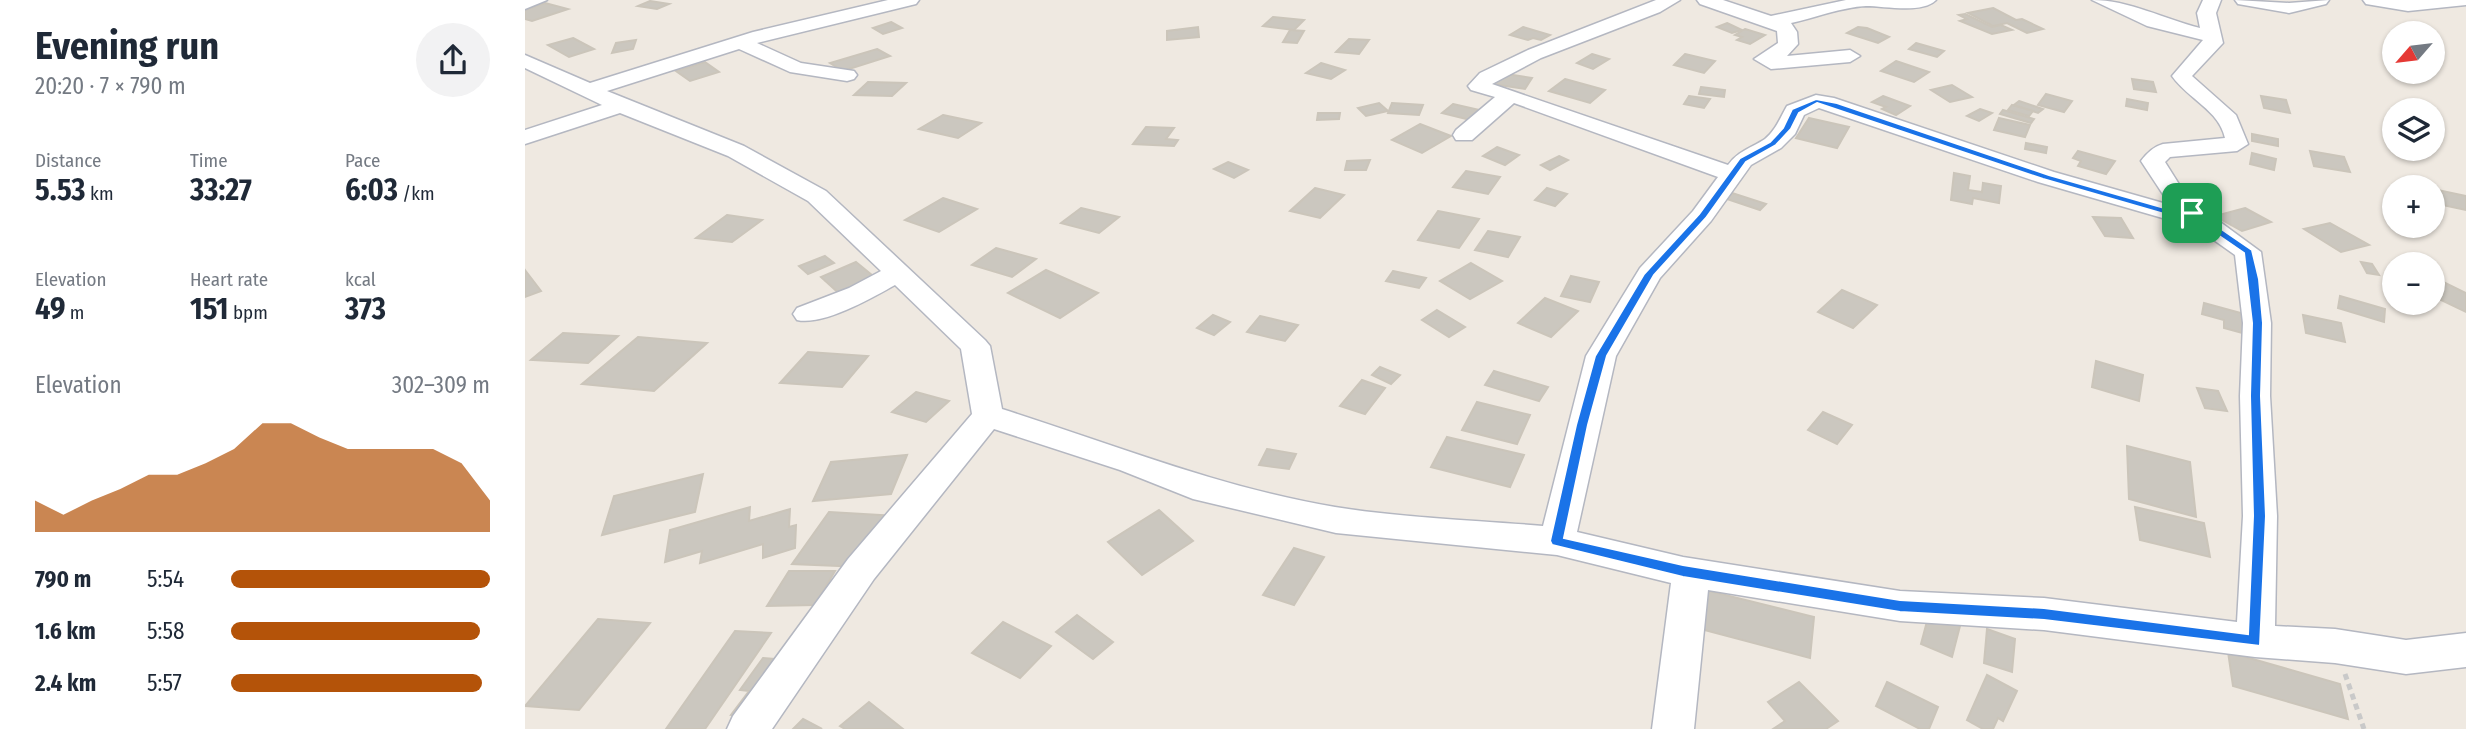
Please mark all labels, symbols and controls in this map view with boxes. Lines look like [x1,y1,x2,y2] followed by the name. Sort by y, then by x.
[2382,21,2445,84] north arrow
[2382,21,2445,315] map controls
[35,23,219,69] text: Evening run
[416,23,490,97] button: share
[35,72,186,100] text: 20:20 · 7 × 790 m
[2382,98,2445,161] button: layers
[35,149,102,172] text: Distance
[190,149,228,172] text: Time
[345,149,380,172] text: Pace
[35,172,86,208] text: 5.53
[190,172,252,208] text: 33:27
[345,172,398,208] text: 6:03
[2382,175,2445,238] button: +
[86,182,114,205] text: km
[398,182,435,205] text: /km
[2162,183,2222,243] pin
[2173,194,2211,232] icon: arrive
[2382,252,2445,315] button: −
[35,268,107,291] text: Elevation
[190,268,268,291] text: Heart rate
[345,268,376,291] text: kcal
[35,291,65,327] text: 49
[190,291,229,327] text: 151
[345,291,386,327] text: 373
[65,301,84,324] text: m
[229,301,268,324] text: bpm
[35,371,122,399] text: Elevation
[392,371,490,399] text: 302–309 m
[35,565,91,593] text: 790 m
[147,565,184,593] text: 5:54
[35,617,96,645] text: 1.6 km
[147,617,185,645] text: 5:58
[35,669,96,697] text: 2.4 km
[147,669,182,697] text: 5:57

